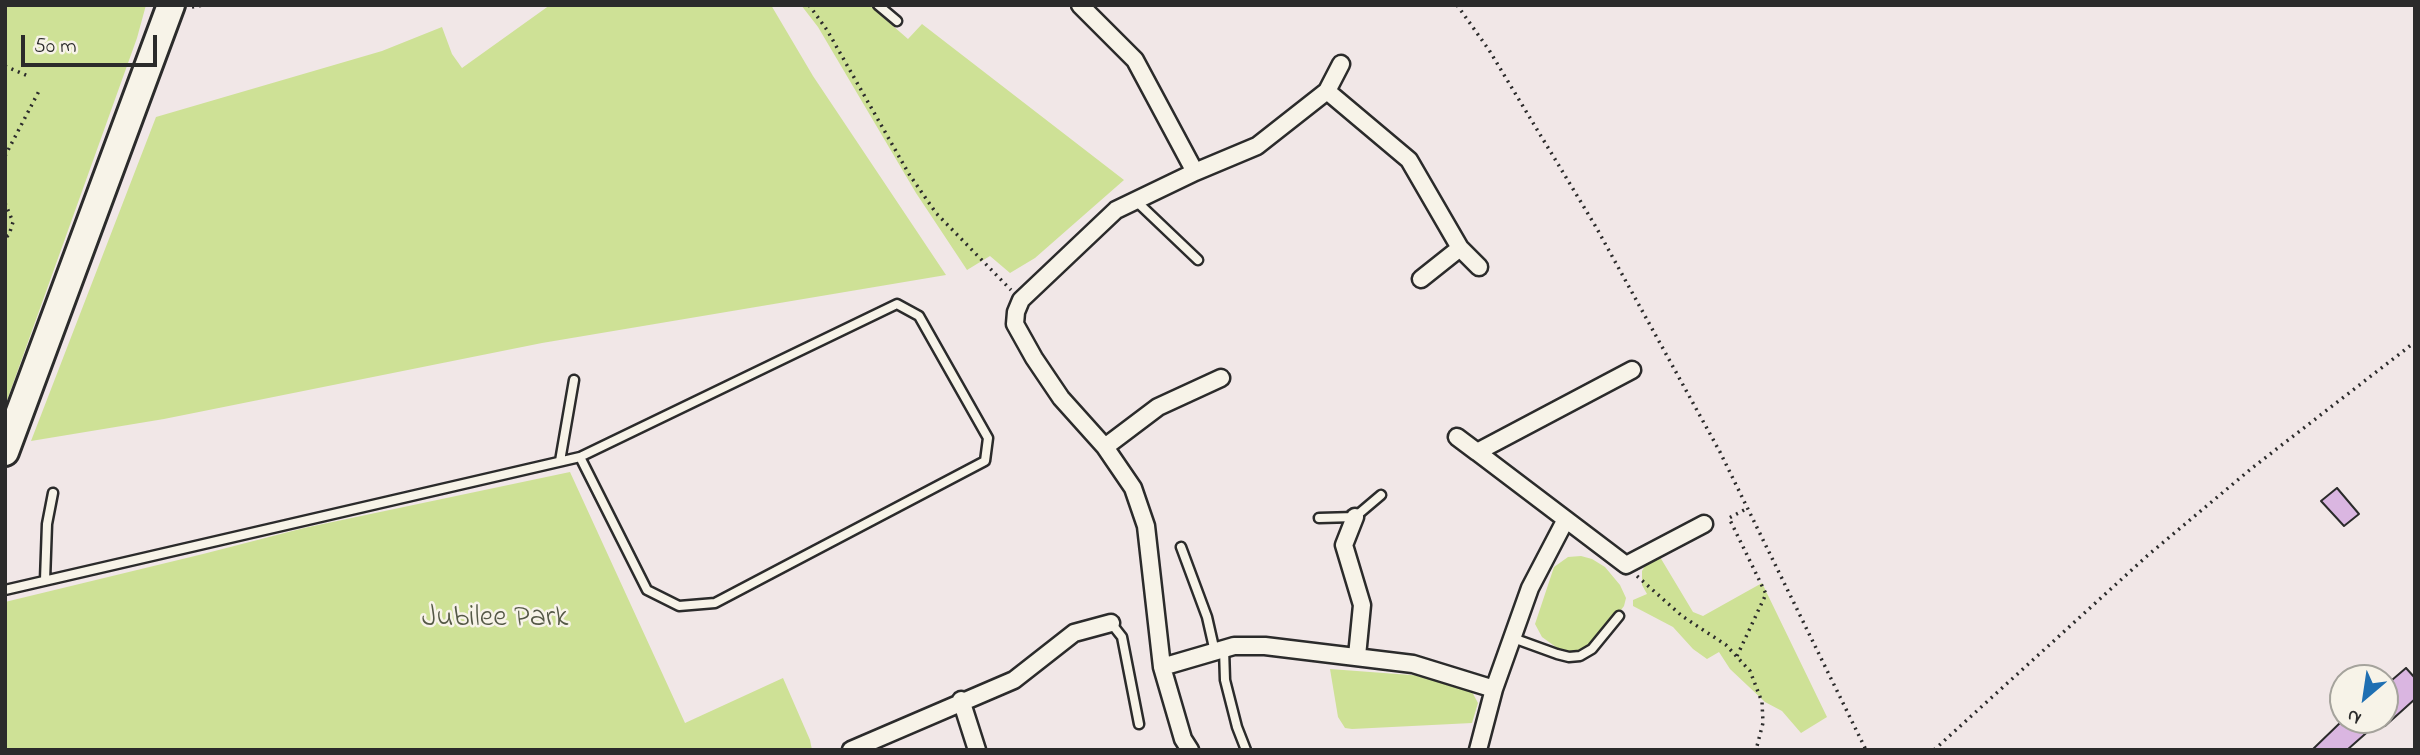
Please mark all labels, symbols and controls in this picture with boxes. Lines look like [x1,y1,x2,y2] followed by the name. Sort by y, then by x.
[24,21,161,65] scale bar
[34,32,77,62] text: 50 m
[422,602,568,638] park label: Jubilee Park
[2329,664,2399,734] north arrow
[2342,701,2367,731] text: N

